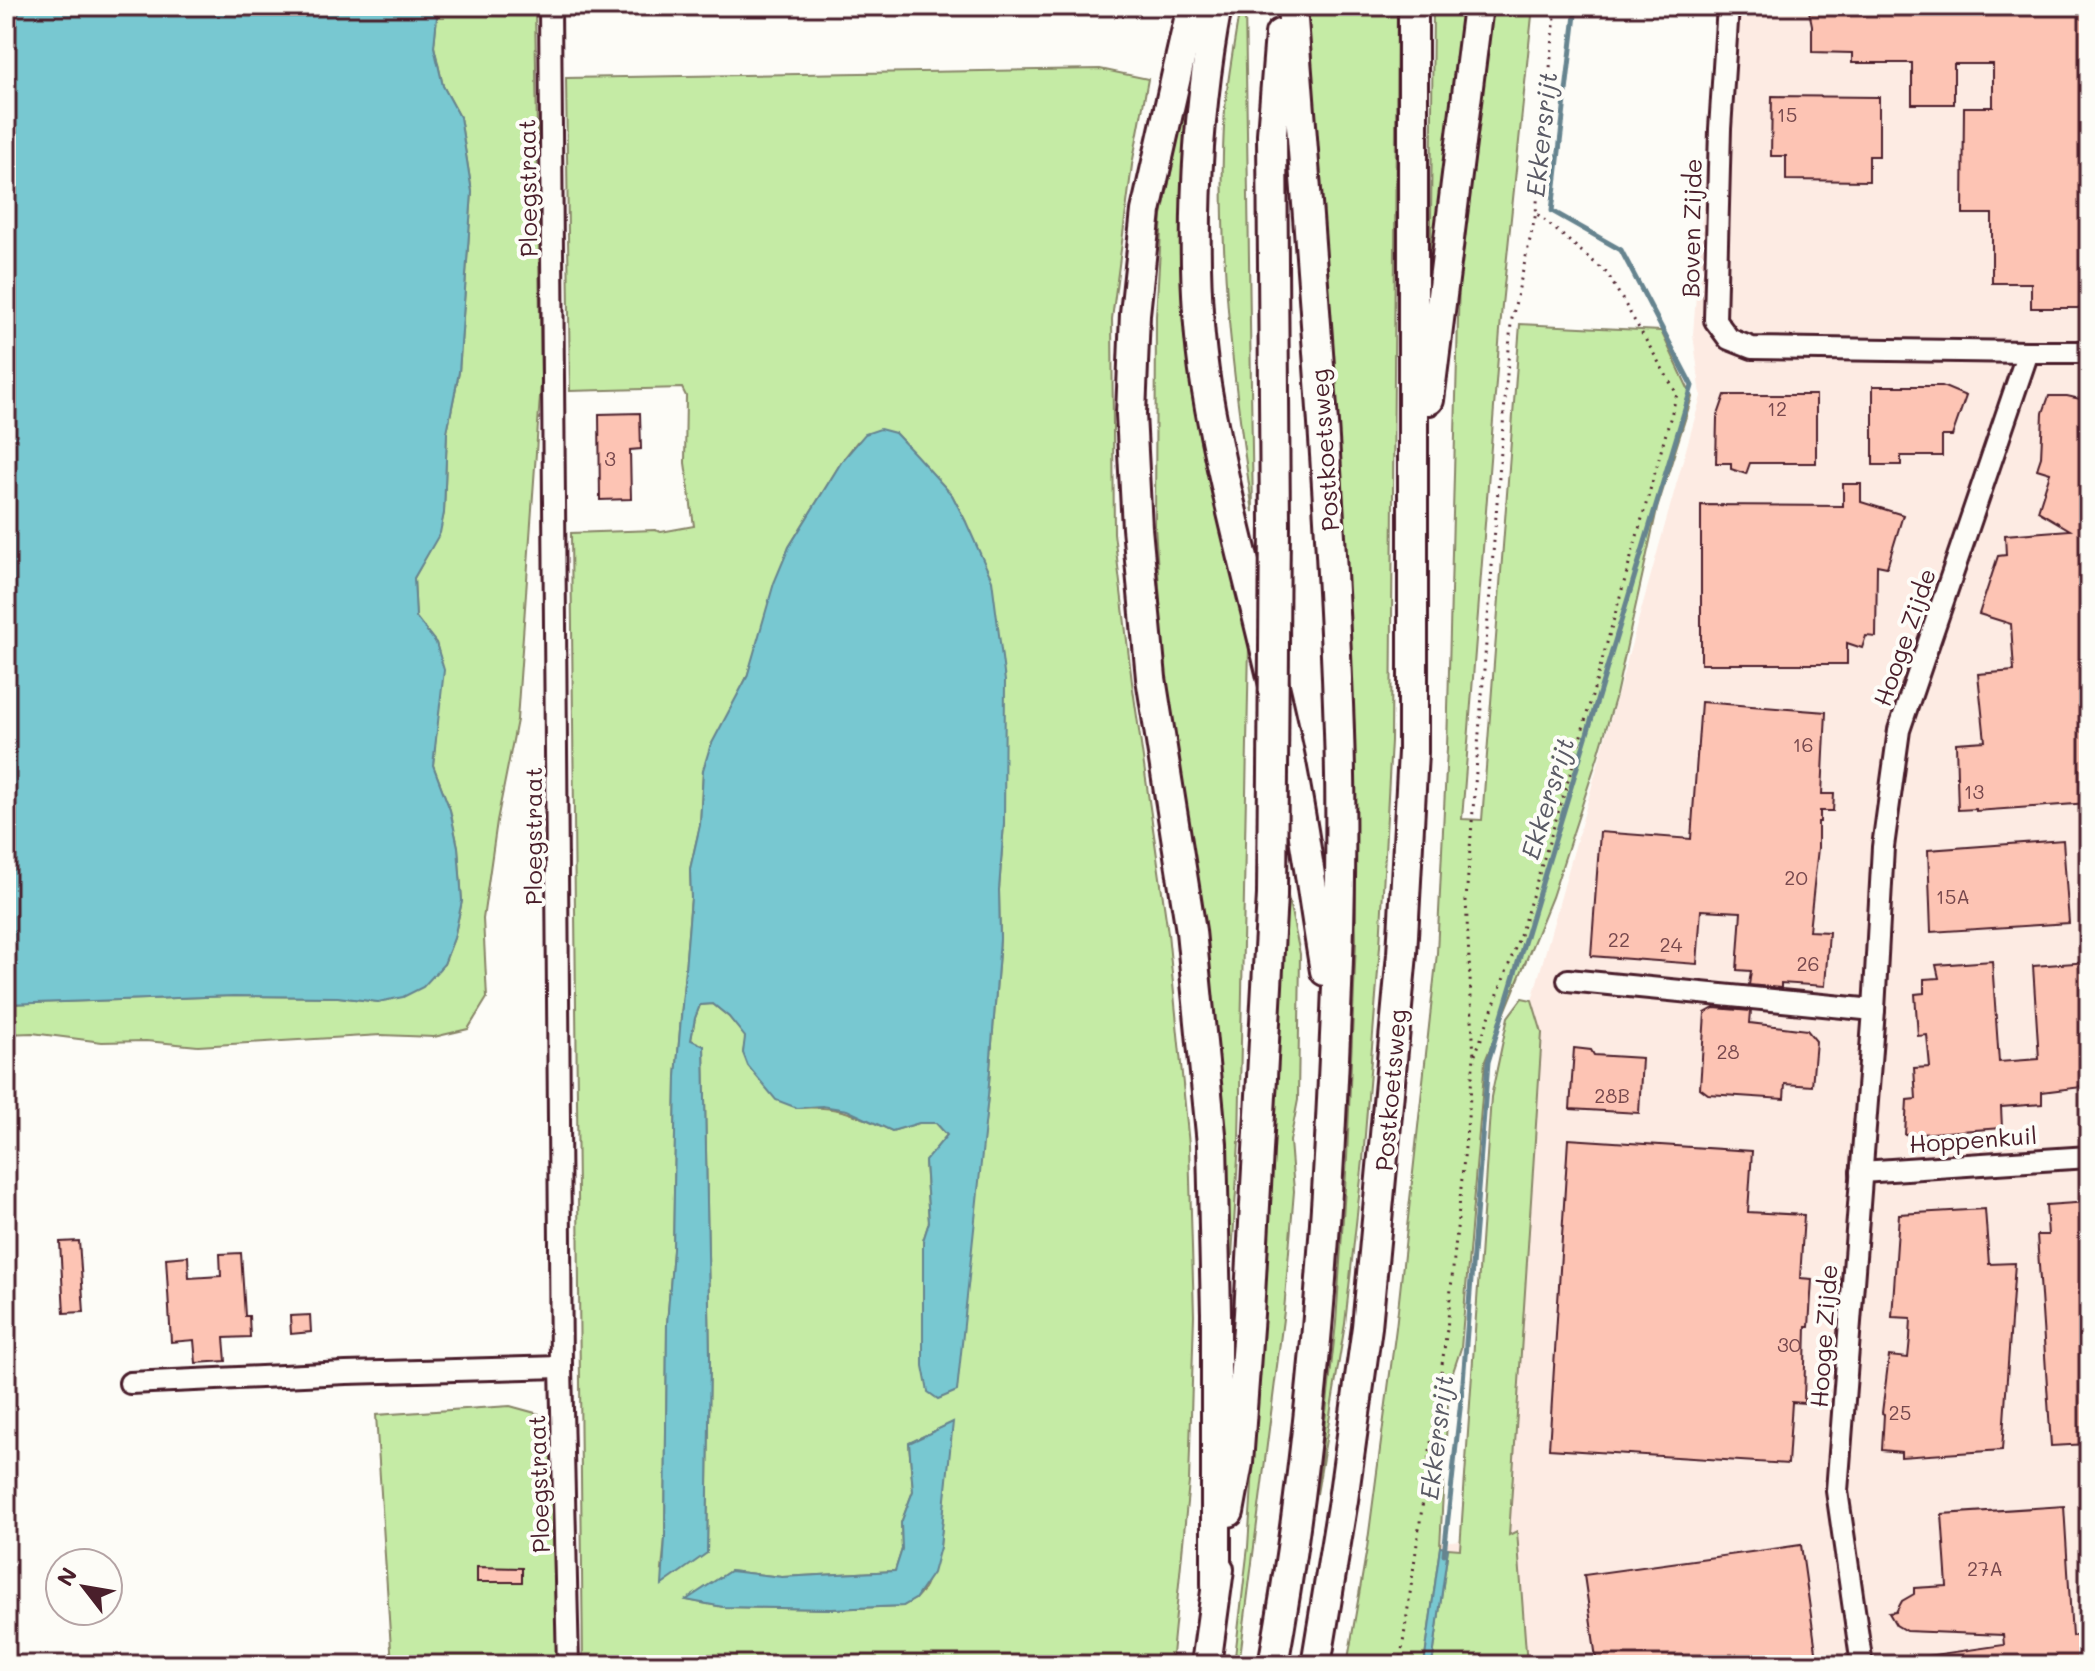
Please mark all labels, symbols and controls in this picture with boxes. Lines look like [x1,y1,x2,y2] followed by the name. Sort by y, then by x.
[1518,70,1564,198] water label: Ekkersrijt
[1777,101,1797,127] house number: 15
[510,119,544,257] street label: Ploegstraat
[1674,158,1708,298] street label: Boven Zijde
[1303,368,1345,532] street label: Postkoetsweg
[1767,395,1787,421] house number: 12
[604,445,616,471] house number: 3
[1866,564,1942,710] street label: Hooge Zijde
[1792,731,1814,757] house number: 16
[1512,733,1582,863] water label: Ekkersrijt
[517,767,548,905] street label: Ploegstraat
[1964,778,1984,804] house number: 13
[1784,864,1808,890] house number: 20
[1936,883,1970,909] house number: 15A
[1608,926,1630,952] house number: 22
[1660,931,1683,957] house number: 24
[1796,950,1820,976] house number: 26
[1367,1008,1413,1172] street label: Postkoetsweg
[1716,1038,1740,1064] house number: 28
[1594,1082,1630,1108] house number: 28B
[1908,1119,2038,1159] street label: Hoppenkuil
[1803,1263,1843,1409] street label: Hooge Zijde
[1777,1331,1801,1357] house number: 30
[1411,1373,1461,1501] water label: Ekkersrijt
[1889,1399,1911,1425] house number: 25
[520,1414,556,1554] street label: Ploegstraat
[44,1547,124,1627] north arrow
[1967,1555,2003,1581] house number: 27A
[50,1562,83,1591] text: N

